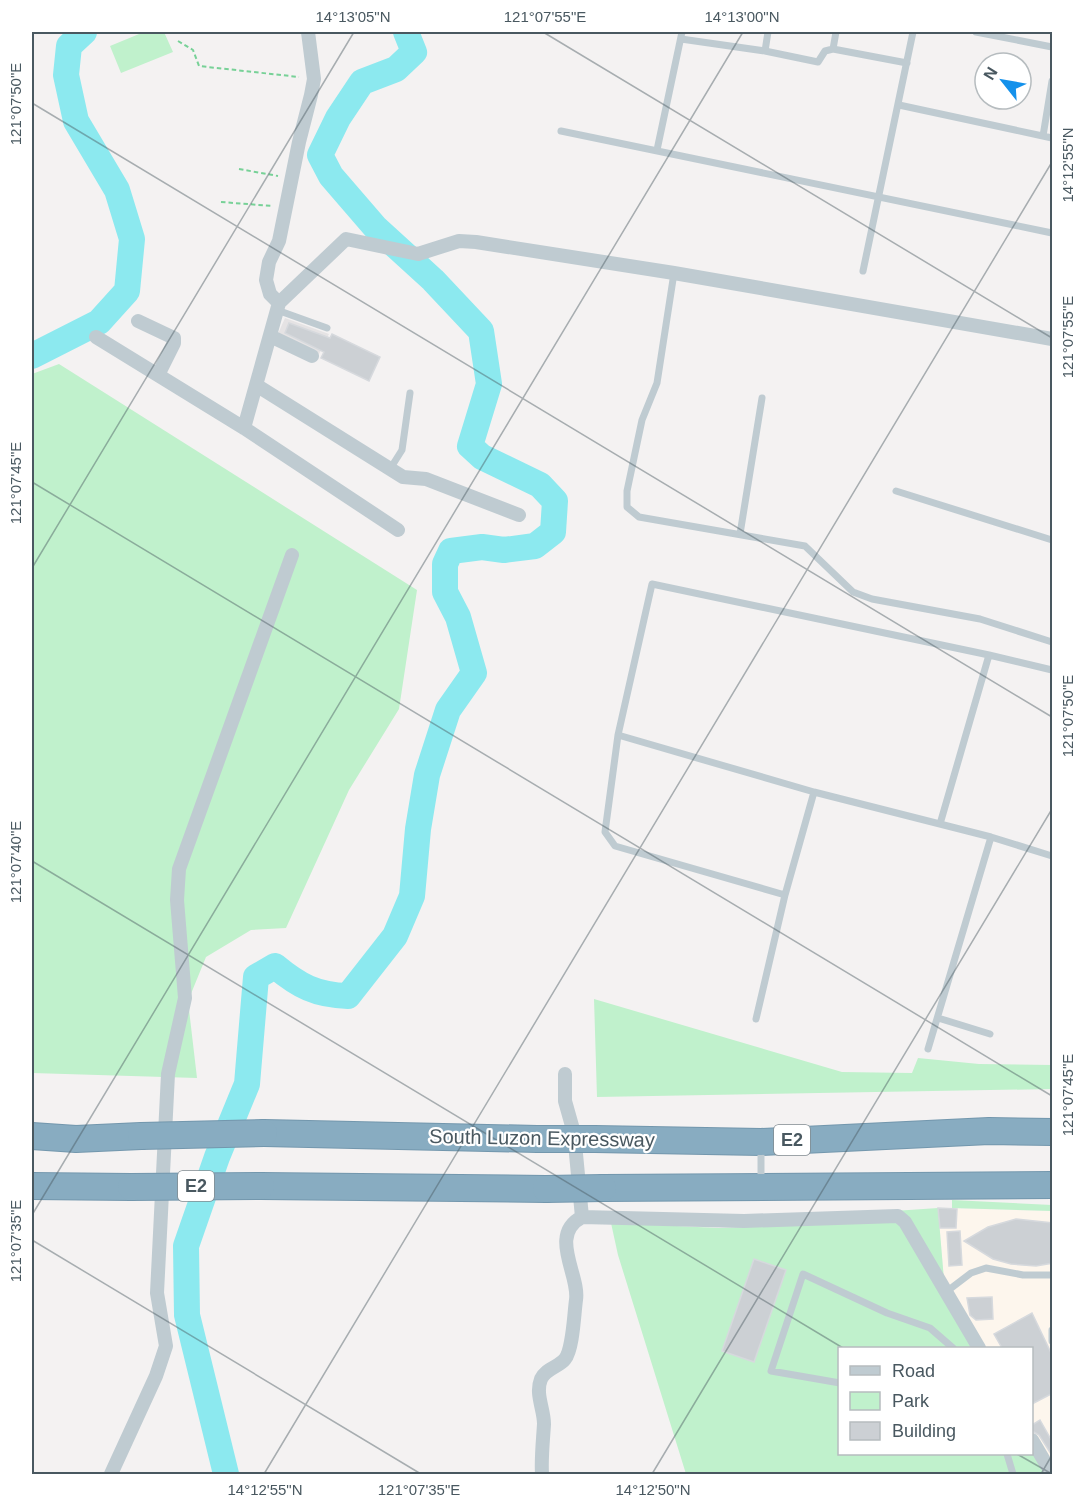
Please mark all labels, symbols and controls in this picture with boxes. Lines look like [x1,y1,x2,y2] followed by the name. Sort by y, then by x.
[315,8,391,25] text: 14°13'05"N
[504,8,586,25] text: 121°07'55"E
[704,8,780,25] text: 14°13'00"N
[973,51,1033,111] north arrow
[7,63,24,145] text: 121°07'50"E
[980,64,1001,83] text: N
[1059,127,1076,203] text: 14°12'55"N
[1059,296,1076,378] text: 121°07'55"E
[7,442,24,524] text: 121°07'45"E
[1059,675,1076,757] text: 121°07'50"E
[7,821,24,903] text: 121°07'40"E
[1059,1054,1076,1136] text: 121°07'45"E
[429,1125,655,1151] street label: South Luzon Expressway
[774,1125,810,1155] road number: E2
[178,1171,214,1201] road number: E2
[7,1200,24,1282] text: 121°07'35"E
[838,1347,1033,1455] legend
[892,1361,935,1381] text: Road
[892,1391,930,1411] text: Park
[892,1421,956,1441] text: Building
[227,1481,303,1498] text: 14°12'55"N
[378,1481,460,1498] text: 121°07'35"E
[615,1481,691,1498] text: 14°12'50"N

